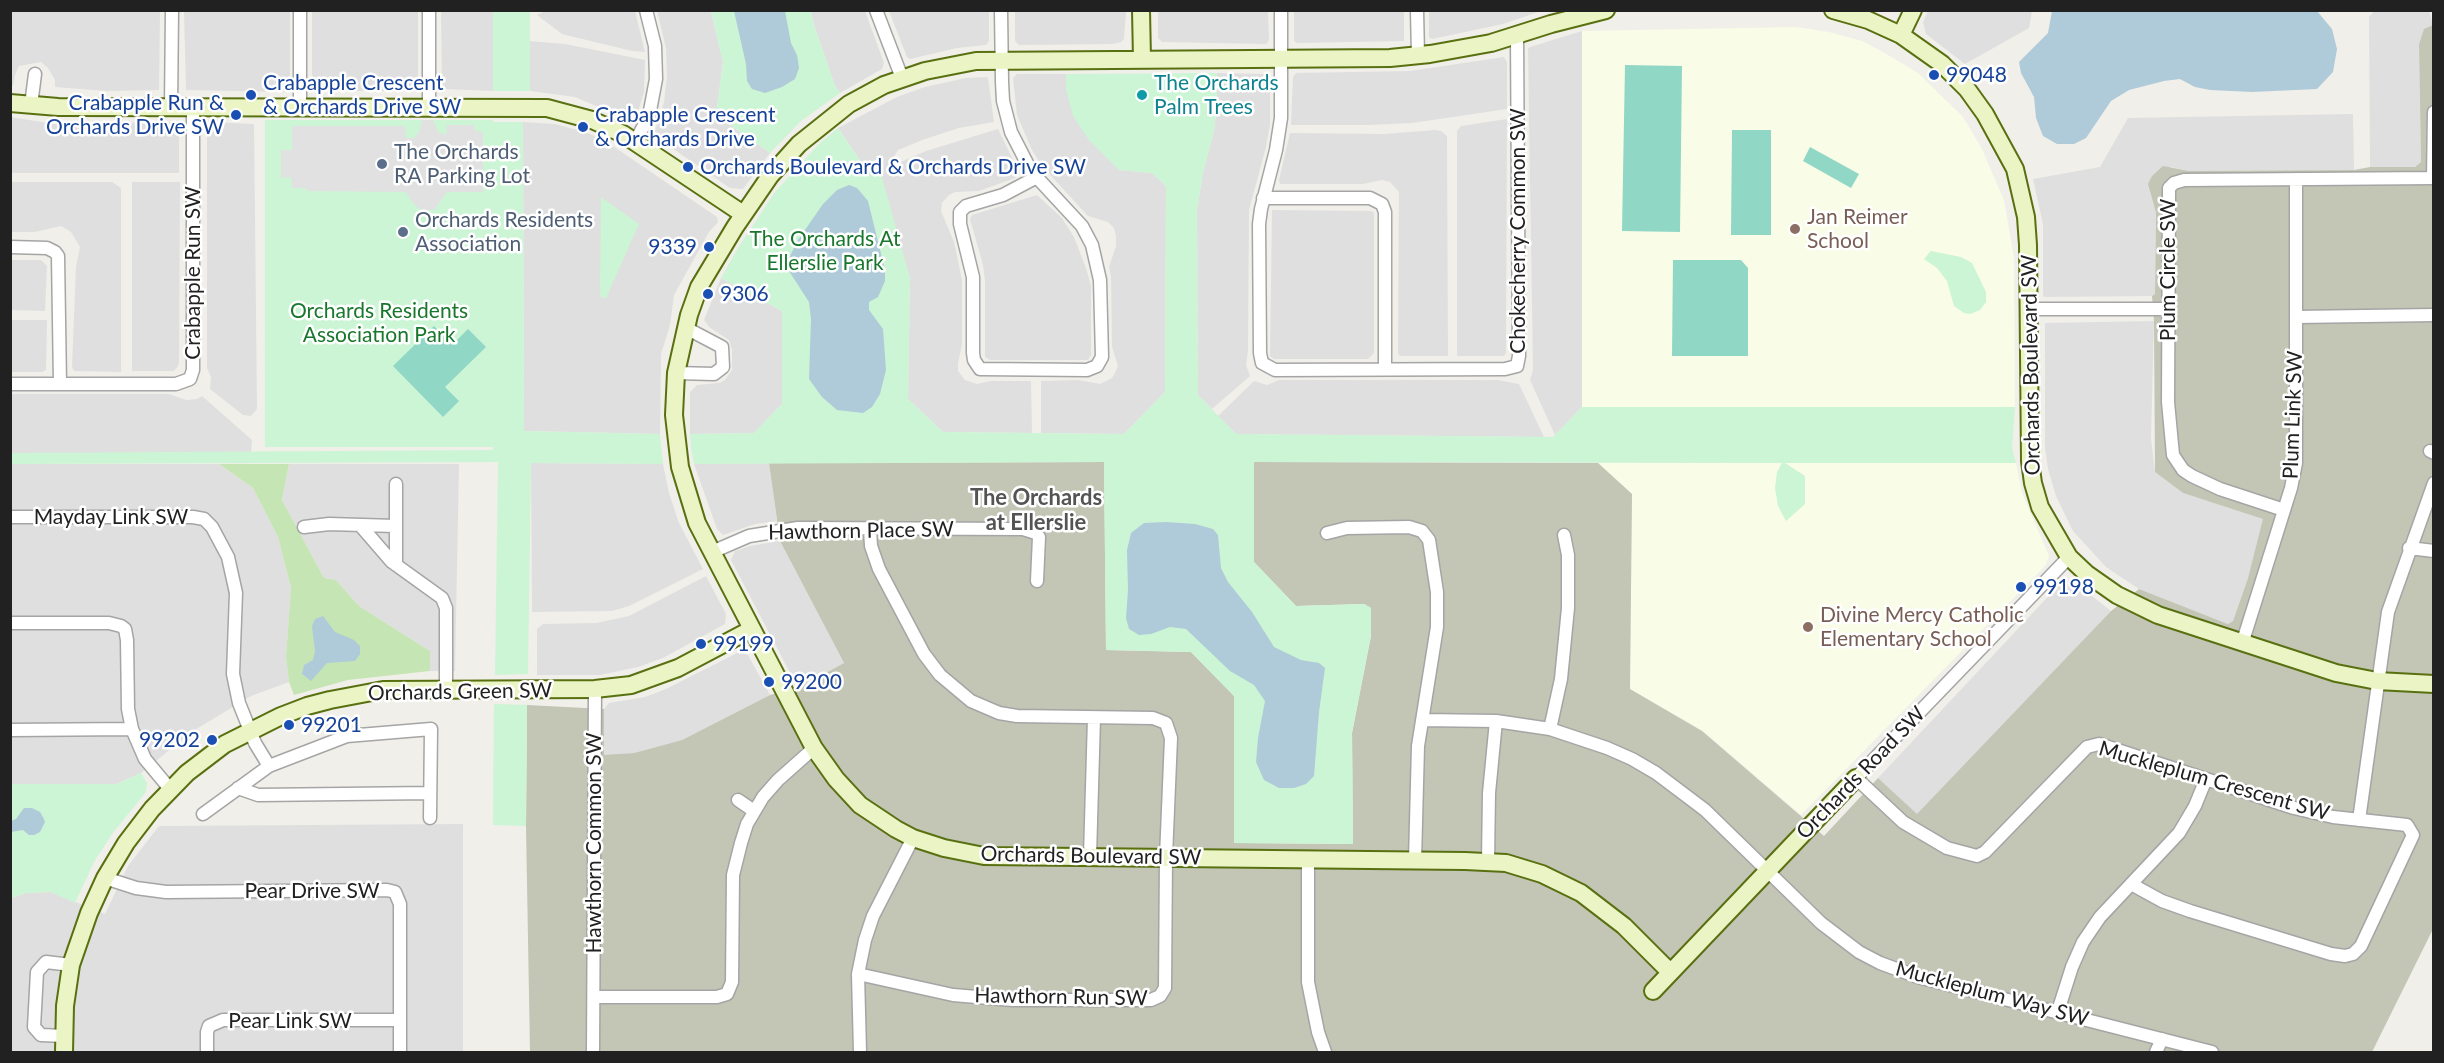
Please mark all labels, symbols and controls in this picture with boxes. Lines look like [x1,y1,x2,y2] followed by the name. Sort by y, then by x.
[1946,62,2007,88] place label: 99048
[1927,68,1941,82] marker: 99048
[263,70,461,120] place label: Crabapple Crescent & Orchards Drive SW
[1154,70,1278,120] place label: The Orchards Palm Trees
[244,88,258,102] marker: Crabapple Crescent & Orchards Drive SW
[1135,88,1149,102] marker: The Orchards Palm Trees
[46,90,224,140] place label: Crabapple Run & Orchards Drive SW
[595,102,775,152] place label: Crabapple Crescent & Orchards Drive
[229,108,243,122] marker: Crabapple Run & Orchards Drive SW
[1505,108,1531,354] street label: Chokecherry Common SW
[576,120,590,134] marker: Crabapple Crescent & Orchards Drive
[394,139,530,189] place label: The Orchards RA Parking Lot
[700,154,1086,180] place label: Orchards Boulevard & Orchards Drive SW
[375,157,389,171] marker: The Orchards RA Parking Lot
[681,160,695,174] marker: Orchards Boulevard & Orchards Drive SW
[180,186,206,360] street label: Crabapple Run SW
[2155,199,2181,341] street label: Plum Circle SW
[1807,204,1908,254] place label: Jan Reimer School
[415,207,593,257] place label: Orchards Residents Association
[1788,222,1802,236] marker: Jan Reimer School
[396,225,410,239] marker: Orchards Residents Association
[750,226,900,276] park label: The Orchards At Ellerslie Park
[648,234,697,260] place label: 9339
[702,240,716,254] marker: 9339
[2016,254,2046,476] street label: Orchards Boulevard SW
[720,281,769,307] place label: 9306
[701,287,715,301] marker: 9306
[290,298,468,348] park label: Orchards Residents Association Park
[2278,350,2308,480] street label: Plum Link SW
[970,485,1102,536] district label: The Orchards at Ellerslie
[34,504,188,530] street label: Mayday Link SW
[768,517,954,545] street label: Hawthorn Place SW
[2033,574,2094,600] place label: 99198
[2014,580,2028,594] marker: 99198
[1820,602,2024,652] place label: Divine Mercy Catholic Elementary School
[1801,620,1815,634] marker: Divine Mercy Catholic Elementary School
[713,631,774,657] place label: 99199
[694,637,708,651] marker: 99199
[781,669,842,695] place label: 99200
[762,675,776,689] marker: 99200
[368,678,552,706] street label: Orchards Green SW
[1791,701,1931,845] street label: Orchards Road SW
[301,712,362,738] place label: 99201
[282,718,296,732] marker: 99201
[139,727,200,753] place label: 99202
[205,733,219,747] marker: 99202
[581,733,607,953] street label: Hawthorn Common SW
[2096,736,2332,826] street label: Muckleplum Crescent SW
[980,841,1202,871] street label: Orchards Boulevard SW
[244,878,380,904] street label: Pear Drive SW
[1893,956,2091,1032] street label: Muckleplum Way SW
[974,983,1148,1011] street label: Hawthorn Run SW
[228,1008,352,1034] street label: Pear Link SW

